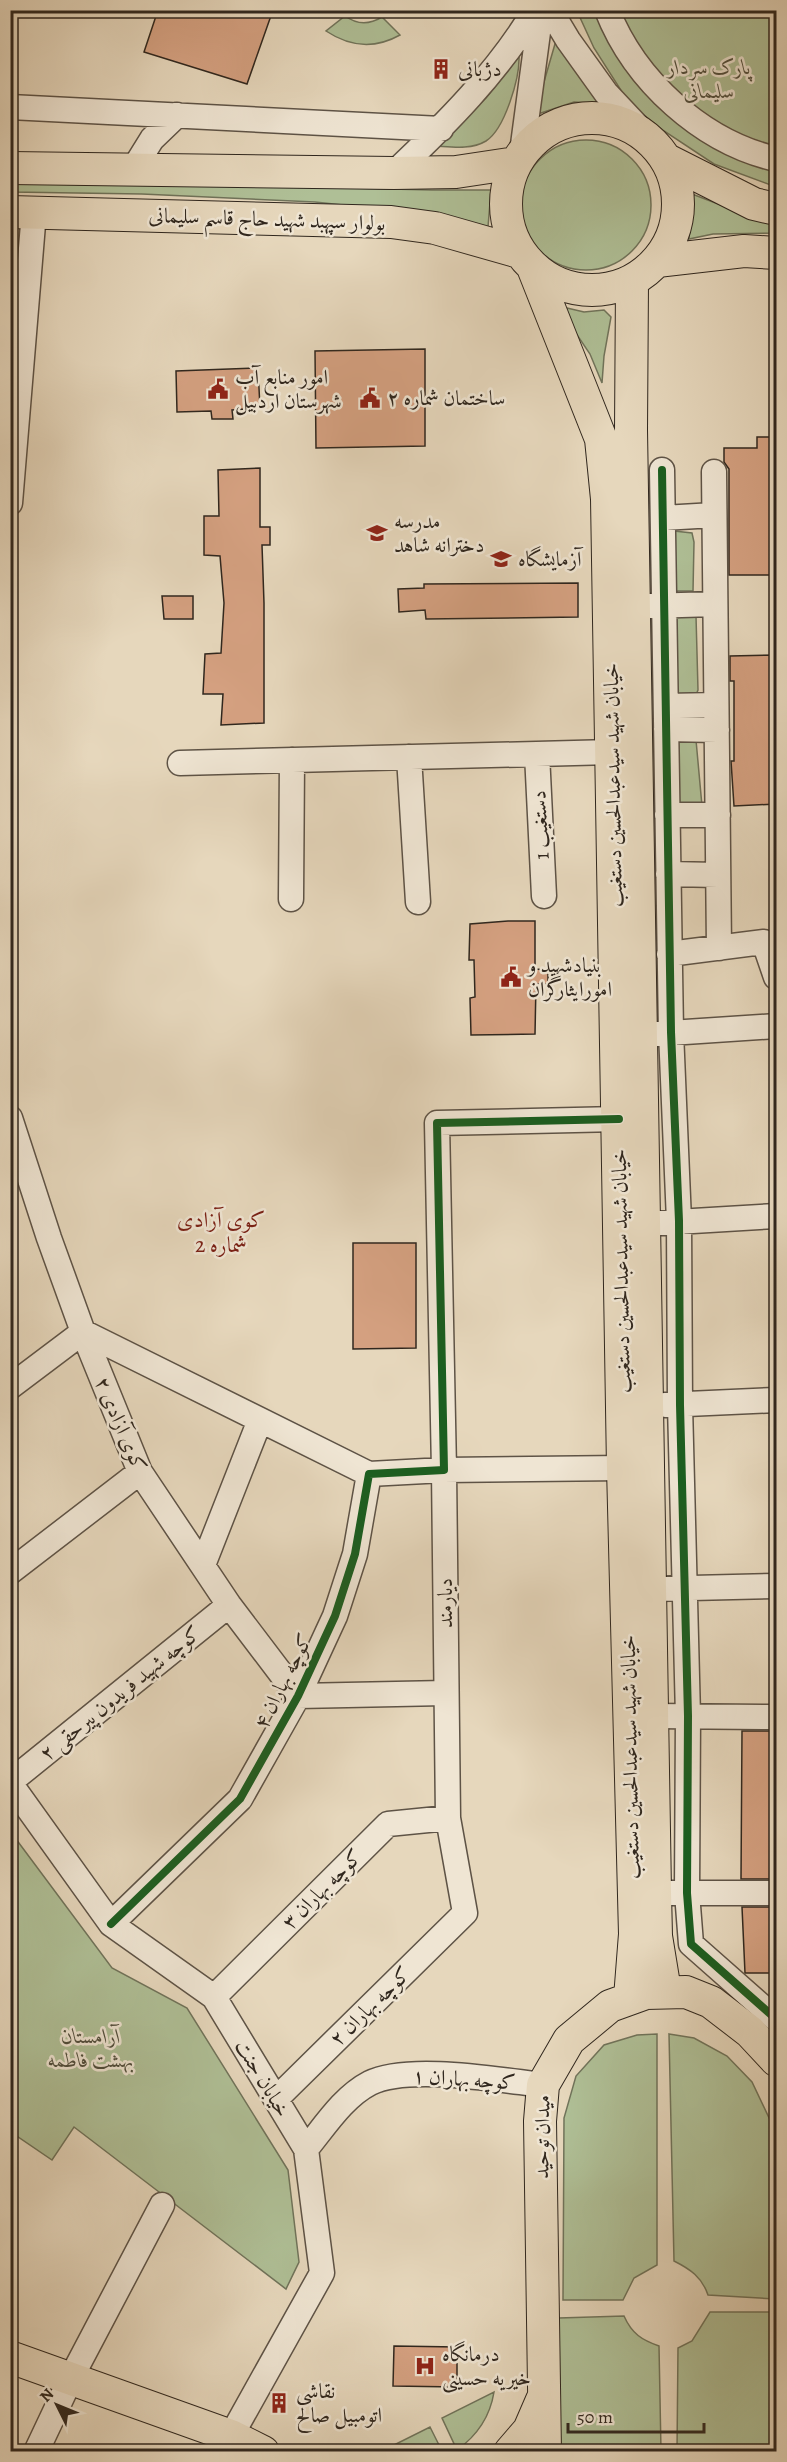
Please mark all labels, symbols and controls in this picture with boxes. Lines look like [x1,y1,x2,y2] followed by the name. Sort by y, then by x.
[665,53,753,105] park label: پارک سردار سلیمانی
[458,55,502,83] place label: دژبانی
[429,57,453,81] building icon: دژبانی
[148,201,386,244] street label: بولوار سپهبد شهید حاج قاسم سلیمانی
[235,363,342,416] place label: امور منابع آب شهرستان اردبیل
[206,377,230,401] public building icon: امور منابع آب شهرستان اردبیل
[387,384,505,412] place label: ساختمان شماره ۲
[358,386,382,410] public building icon: ساختمان شماره ۲
[394,507,485,559] place label: مدرسه دخترانه شاهد
[365,521,389,545] school or university icon: مدرسه دخترانه شاهد
[518,545,584,573] place label: آزمایشگاه
[489,547,513,571] school or university icon: آزمایشگاه
[597,663,629,907] street label: خیابان شهید سیدعبدالحسین دستغیب
[524,790,556,860] street label: دستغیب 1
[526,951,612,1003] place label: بنیادشهید و امورایثارگران
[499,965,523,989] public building icon: بنیادشهید و امورایثارگران
[605,1149,637,1393] street label: خیابان شهید سیدعبدالحسین دستغیب
[177,1205,265,1260] district label: کوی آزادی شماره 2
[88,1372,154,1476] street label: کوی آزادی ۲
[431,1578,459,1628] street label: دیارمند
[33,1619,207,1768] street label: کوچه شهید فریدون پیرحقی ۲
[247,1629,319,1733] street label: کوچه بهاران ۴
[614,1635,646,1879] street label: خیابان شهید سیدعبدالحسین دستغیب
[276,1843,368,1935] street label: کوچه بهاران ۳
[323,1960,417,2052] street label: کوچه بهاران ۲
[48,2022,134,2074] park label: آرامستان بهشت فاطمه
[229,2034,297,2122] street label: خیابان جنت
[412,2061,516,2097] street label: کوچه بهاران ۱
[527,2095,557,2179] street label: میدان توحید
[442,2340,531,2393] place label: درمانگاه خیریه حسینی
[413,2354,437,2378] hospital icon: درمانگاه خیریه حسینی
[27,2375,87,2435] north arrow
[296,2377,382,2433] place label: نقاشی اتومبیل صالح
[35,2383,59,2407] text: N
[267,2391,291,2415] building icon: نقاشی اتومبیل صالح
[568,2396,704,2434] scale bar
[577,2405,613,2429] text: 50 m

